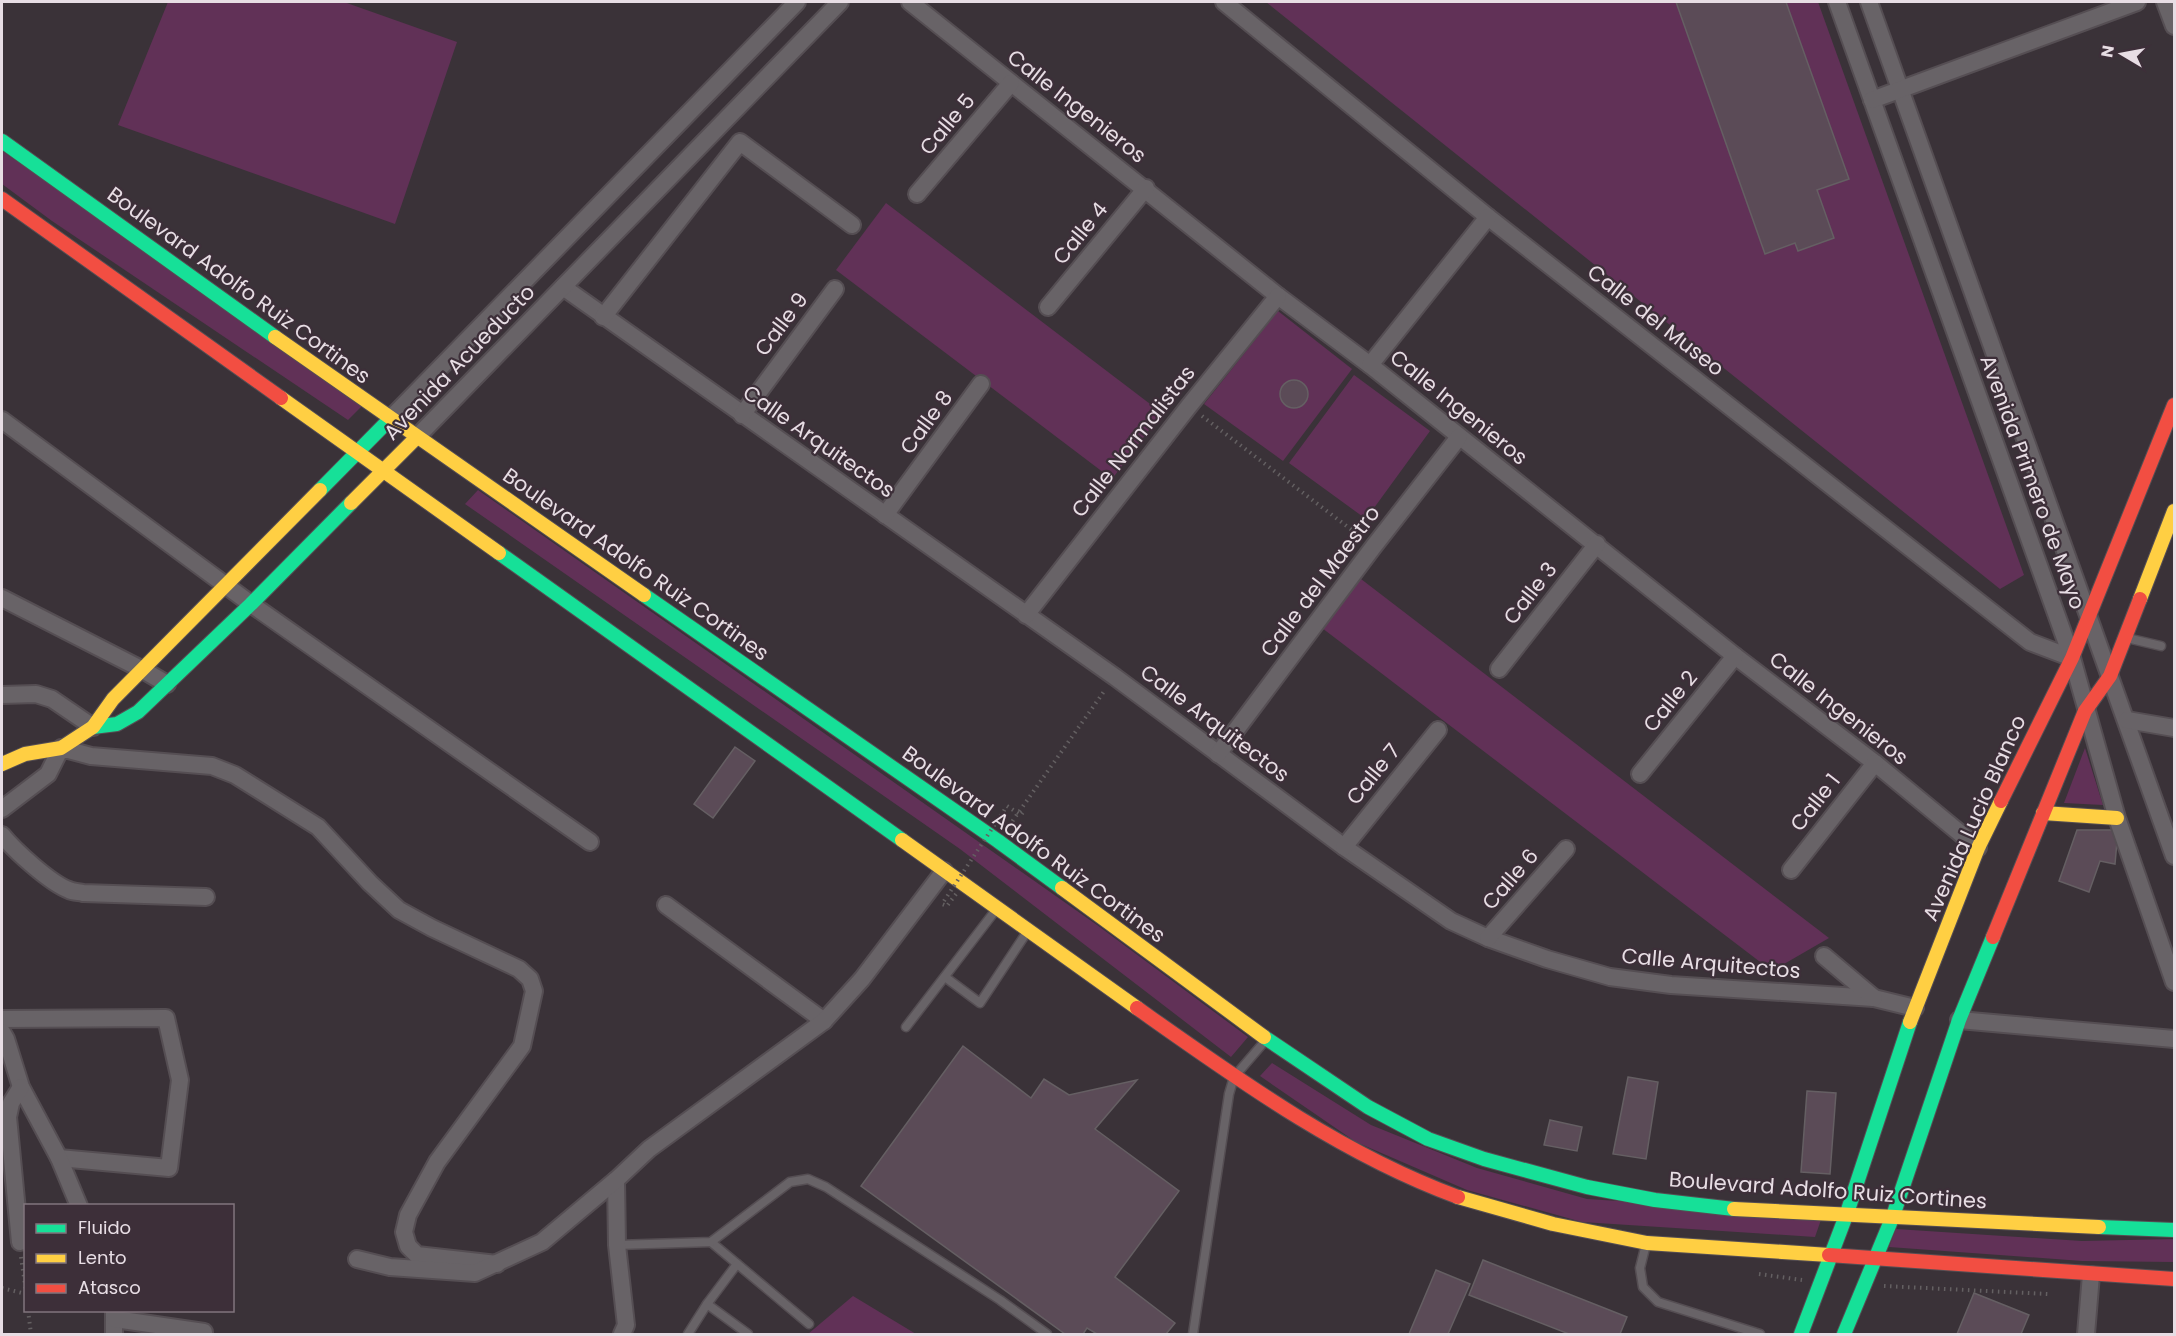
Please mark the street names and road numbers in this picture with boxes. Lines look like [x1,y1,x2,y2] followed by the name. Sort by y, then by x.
[1001,43,1153,169] street label: Calle Ingenieros
[913,87,981,161] street label: Calle 5
[102,180,376,390] street label: Boulevard Adolfo Ruiz Cortines
[1046,196,1114,270] street label: Calle 4
[1582,257,1730,383] street label: Calle del Museo
[377,278,541,446] street label: Avenida Acueducto
[748,286,814,362] street label: Calle 9
[1384,343,1534,471] street label: Calle Ingenieros
[1973,351,2093,613] street label: Avenida Primero de Mayo
[1065,359,1201,523] street label: Calle Normalistas
[737,378,901,504] street label: Calle Arquitectos
[893,384,959,460] street label: Calle 8
[497,461,775,667] street label: Boulevard Adolfo Ruiz Cortines
[1253,499,1387,663] street label: Calle del Maestro
[1496,556,1564,630] street label: Calle 3
[1763,645,1915,771] street label: Calle Ingenieros
[1135,657,1295,789] street label: Calle Arquitectos
[1636,664,1704,738] street label: Calle 2
[1915,710,2033,926] street label: Avenida Lucio Blanco
[1339,737,1407,811] street label: Calle 7
[897,739,1171,949] street label: Boulevard Adolfo Ruiz Cortines
[1783,767,1847,837] street label: Calle 1
[1475,842,1545,916] street label: Calle 6
[1620,941,1802,985] street label: Calle Arquitectos
[1668,1164,1988,1216] street label: Boulevard Adolfo Ruiz Cortines

